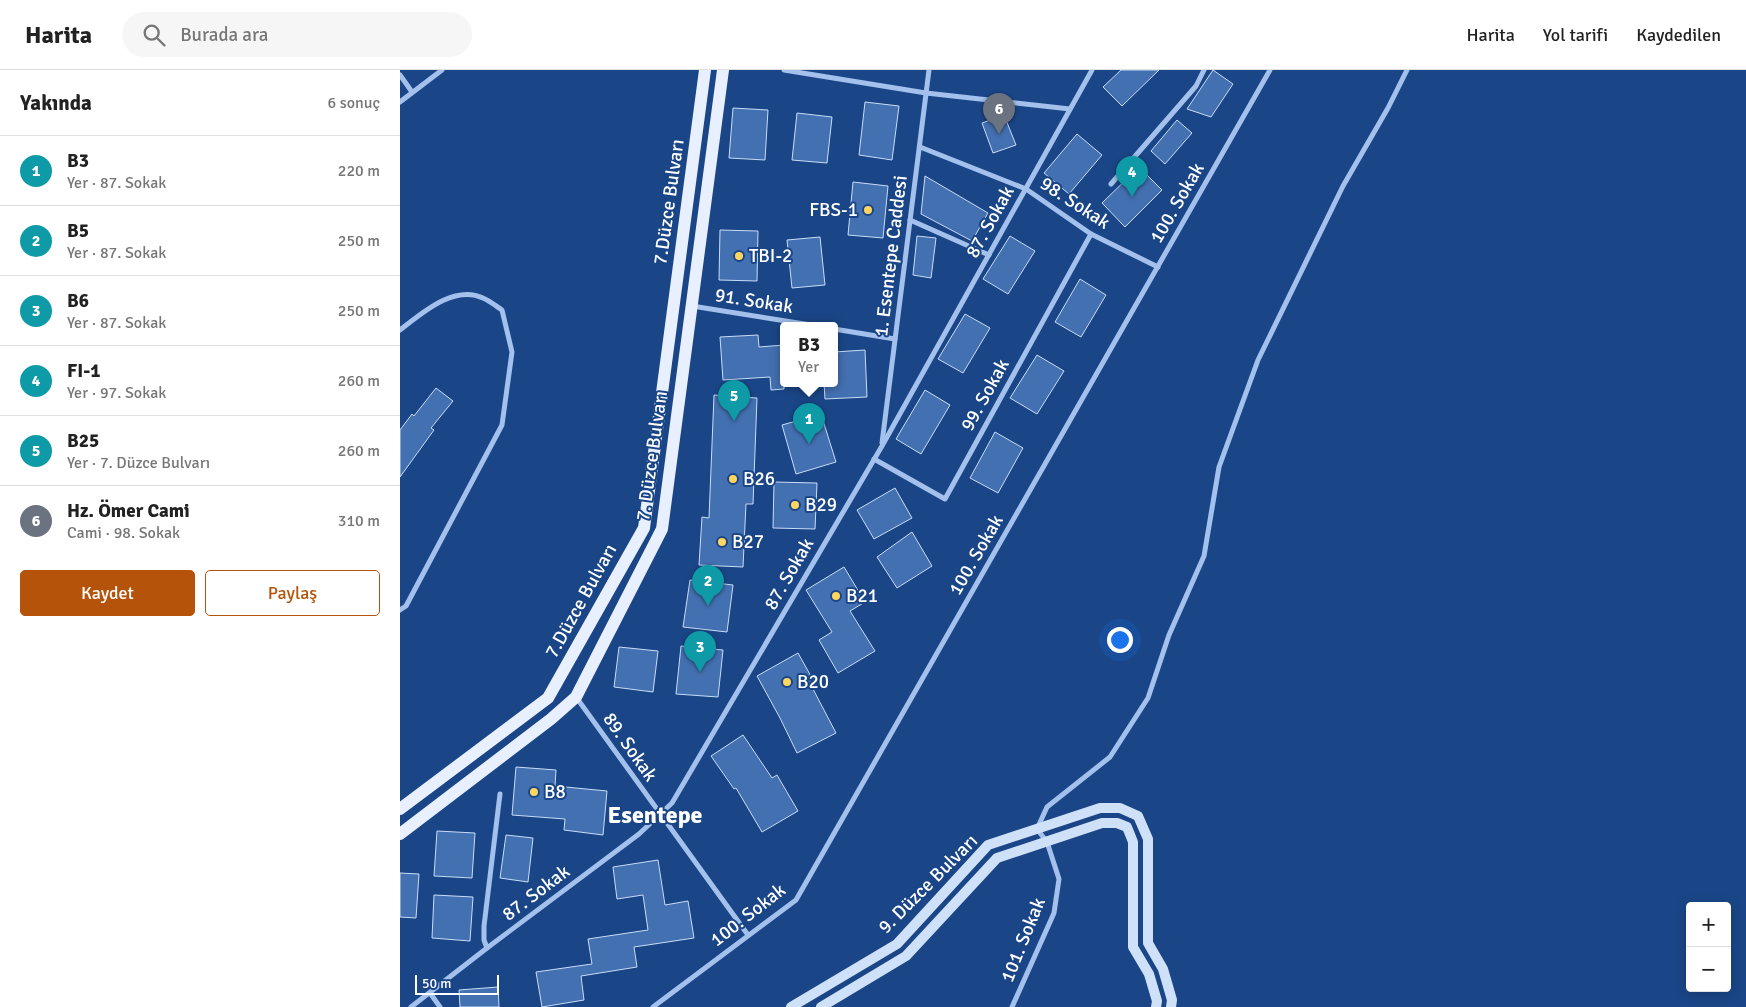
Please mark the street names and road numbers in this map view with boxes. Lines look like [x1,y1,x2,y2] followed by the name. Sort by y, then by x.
[648,138,690,266] street label: 7.Düzce Bulvarı
[1144,158,1210,248] street label: 100. Sokak
[1035,171,1115,235] street label: 98. Sokak
[869,174,913,338] street label: 1. Esentepe Caddesi
[960,181,1020,262] street label: 87. Sokak
[713,283,795,319] street label: 91. Sokak
[955,354,1015,435] street label: 99. Sokak
[631,390,673,522] street label: 7. Düzce Bulvarı
[943,510,1009,600] street label: 100. Sokak
[759,533,819,614] street label: 87. Sokak
[540,540,622,662] street label: 7.Düzce Bulvarı
[598,708,663,787] street label: 89. Sokak
[873,829,983,939] street label: 9. Düzce Bulvarı
[497,859,575,926] street label: 87. Sokak
[706,878,791,952] street label: 100. Sokak
[995,894,1051,986] street label: 101. Sokak

